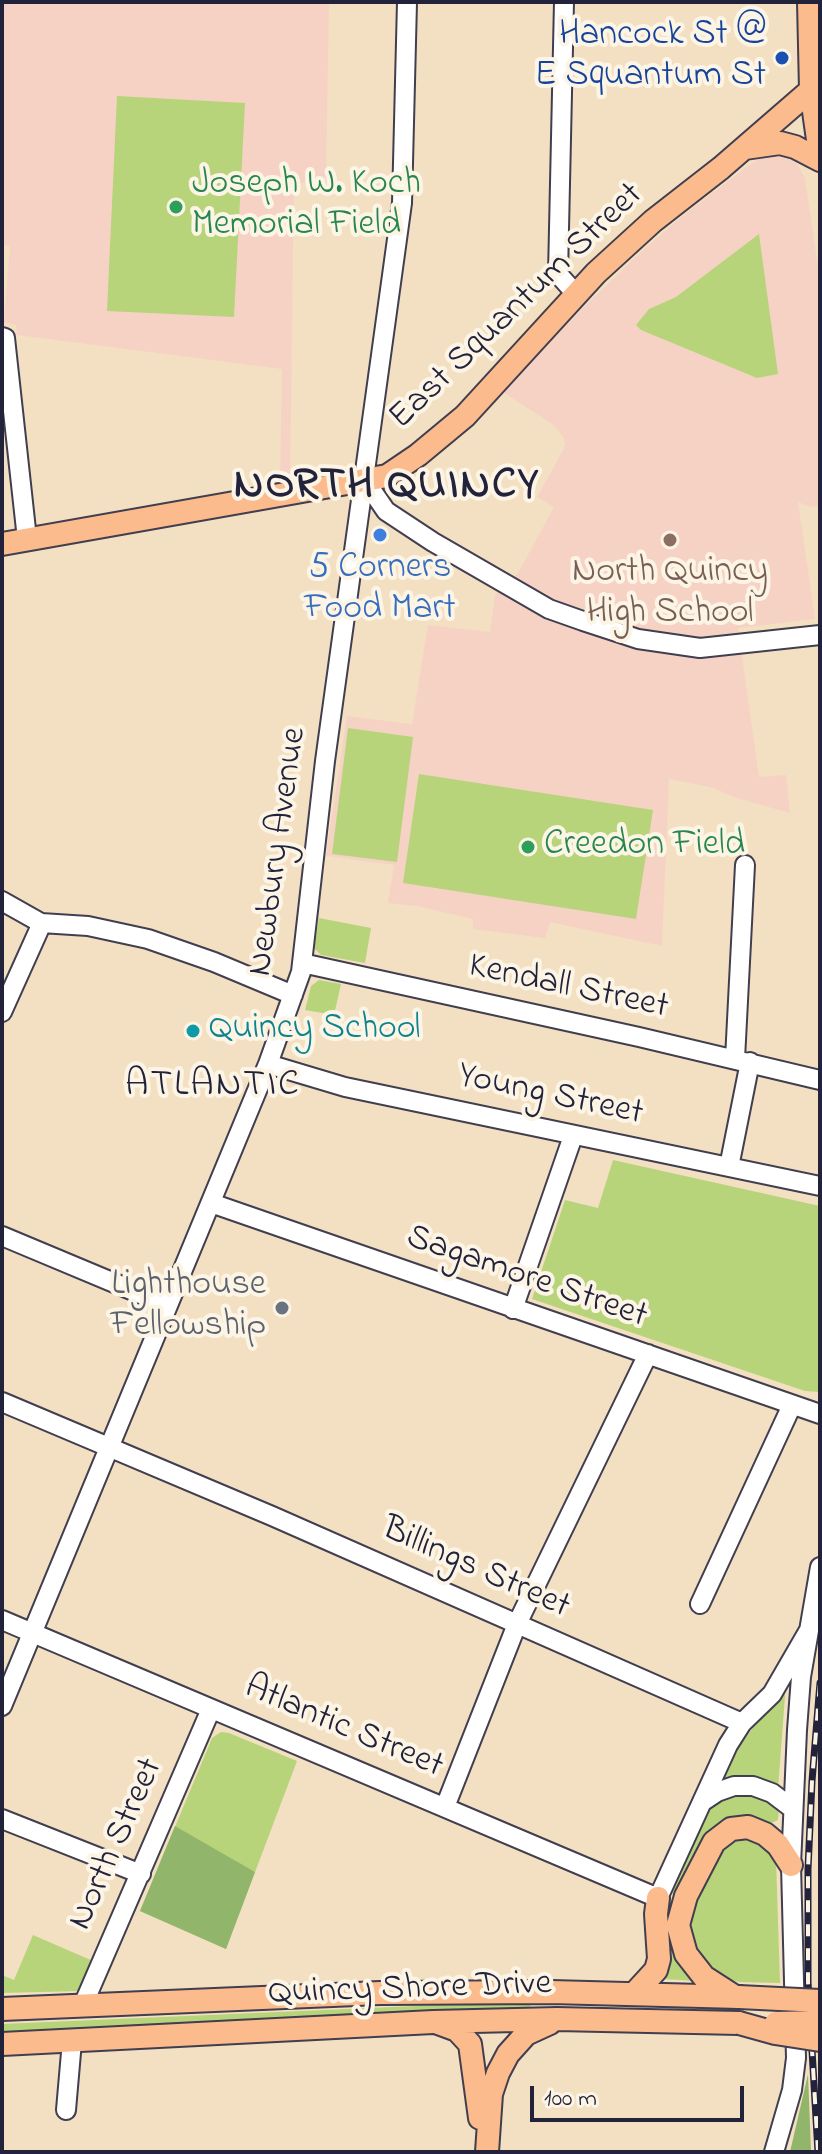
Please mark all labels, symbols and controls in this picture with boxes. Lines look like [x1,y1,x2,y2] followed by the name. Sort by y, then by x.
[535,15,766,100] place label: Hancock St @ E Squantum St
[773,49,791,67] marker: Hancock St @ E Squantum St
[192,164,421,249] place label: Joseph W. Koch Memorial Field
[382,176,654,440] street label: East Squantum Street
[167,198,185,216] marker: Joseph W. Koch Memorial Field
[234,463,540,515] district label: NORTH QUINCY
[371,526,389,544] marker: 5 Corners Food Mart
[661,531,679,549] marker: North Quincy High School
[304,548,456,633] place label: 5 Corners Food Mart
[572,552,768,637] place label: North Quincy High School
[241,725,319,979] street label: Newbury Avenue
[544,825,745,869] place label: Creedon Field
[519,838,537,856] marker: Creedon Field
[464,947,672,1031] street label: Kendall Street
[209,1009,420,1053] place label: Quincy School
[184,1022,202,1040] marker: Quincy School
[453,1056,647,1138] street label: Young Street
[125,1065,301,1111] district label: ATLANTIC
[400,1218,652,1340] street label: Sagamore Street
[111,1265,266,1350] place label: Lighthouse Fellowship
[273,1299,291,1317] marker: Lighthouse Fellowship
[374,1509,576,1631] street label: Billings Street
[237,1668,449,1790] street label: Atlantic Street
[61,1753,175,1937] street label: North Street
[268,1964,552,2018] street label: Quincy Shore Drive
[534,2070,748,2120] scale bar
[544,2082,597,2117] text: 100 m

